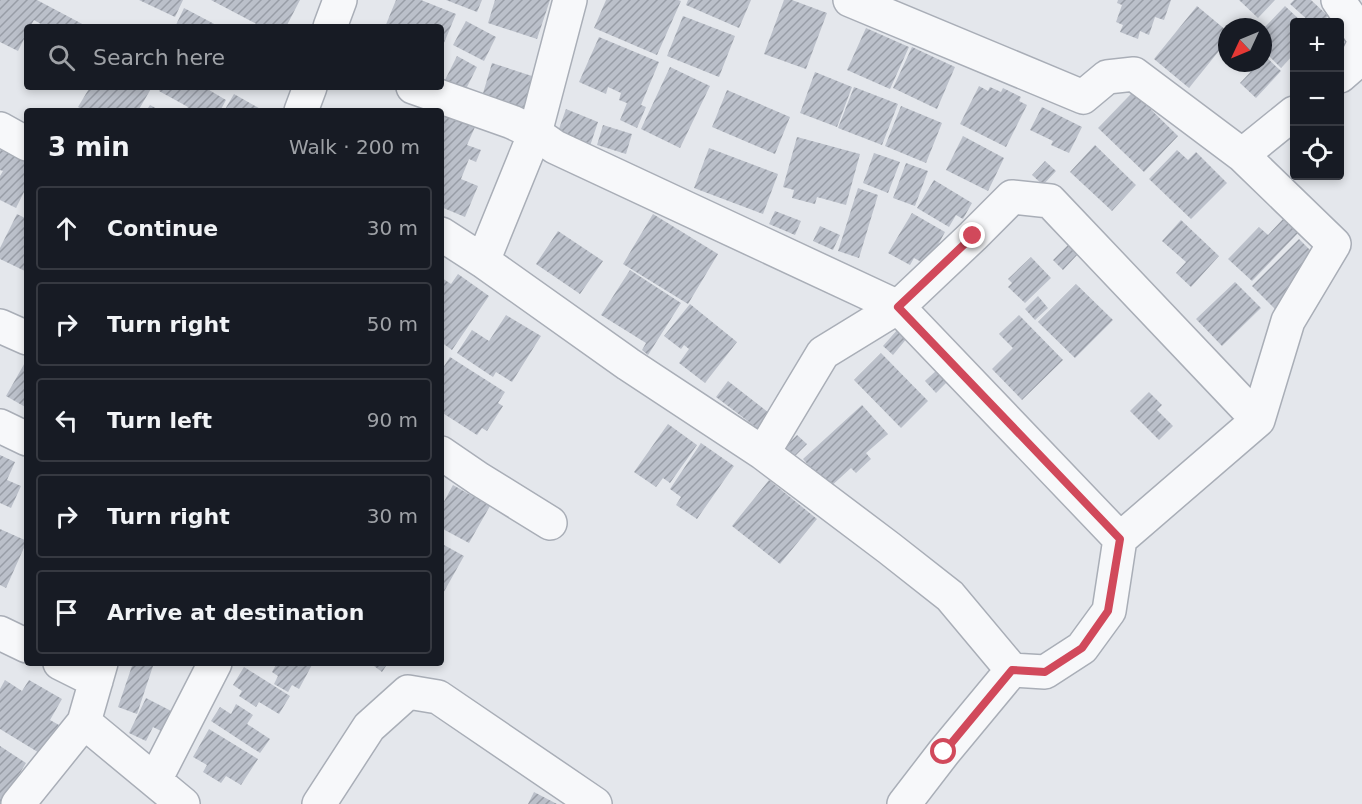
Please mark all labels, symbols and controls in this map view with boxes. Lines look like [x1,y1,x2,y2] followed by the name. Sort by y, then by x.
[1218,18,1272,72] north arrow
[1290,18,1344,180] map controls
[1290,18,1344,72] button: +
[24,24,444,90] search box
[45,41,78,74] icon: search
[93,45,225,70] text: Search here
[1290,72,1344,126] button: −
[1290,126,1344,180] button: locate
[48,132,130,162] text: 3 min
[289,135,420,159] text: Walk · 200 m
[50,212,83,245] icon: ahead
[107,216,218,241] text: Continue
[367,216,418,240] text: 30 m
[959,222,985,248] route end
[50,308,83,341] icon: right
[107,312,230,337] text: Turn right
[367,312,418,336] text: 50 m
[50,404,83,437] icon: left
[107,408,212,433] text: Turn left
[367,408,418,432] text: 90 m
[50,500,83,533] icon: right
[107,504,230,529] text: Turn right
[367,504,418,528] text: 30 m
[50,596,83,629] icon: arrive
[107,600,364,625] text: Arrive at destination
[930,738,956,764] route start

